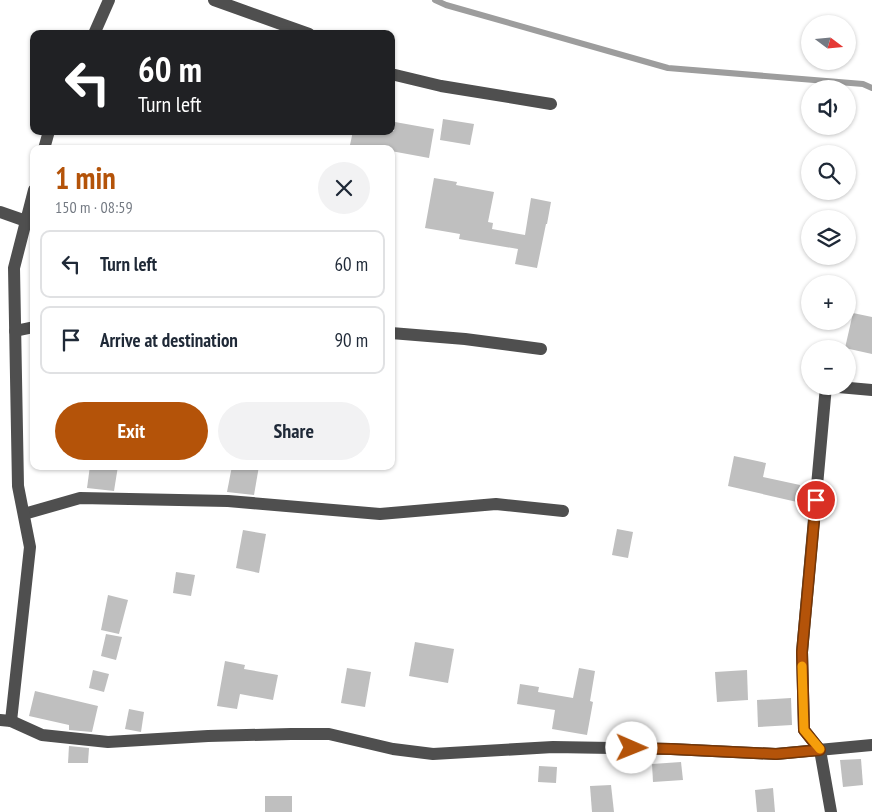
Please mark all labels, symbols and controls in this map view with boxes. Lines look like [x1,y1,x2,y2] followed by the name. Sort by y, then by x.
[801,15,856,70] north arrow
[801,15,856,395] map controls
[138,46,202,92] text: 60 m
[55,50,120,115] icon: left
[801,80,856,135] button: sound
[138,90,202,118] text: Turn left
[801,145,856,200] button: search
[55,158,116,197] text: 1 min
[318,162,370,214] button: close
[55,197,133,217] text: 150 m · 08:59
[801,210,856,265] button: layers
[57,250,85,278] icon: left
[100,252,157,276] text: Turn left
[335,252,368,276] text: 60 m
[801,275,856,330] button: +
[57,326,85,354] icon: arrive
[100,328,238,352] text: Arrive at destination
[335,328,368,352] text: 90 m
[801,340,856,395] button: −
[55,402,208,460] button: Exit
[218,402,370,460] button: Share
[795,479,837,521] pin
[802,486,830,514] icon: arrive
[605,721,657,773] position arrow

